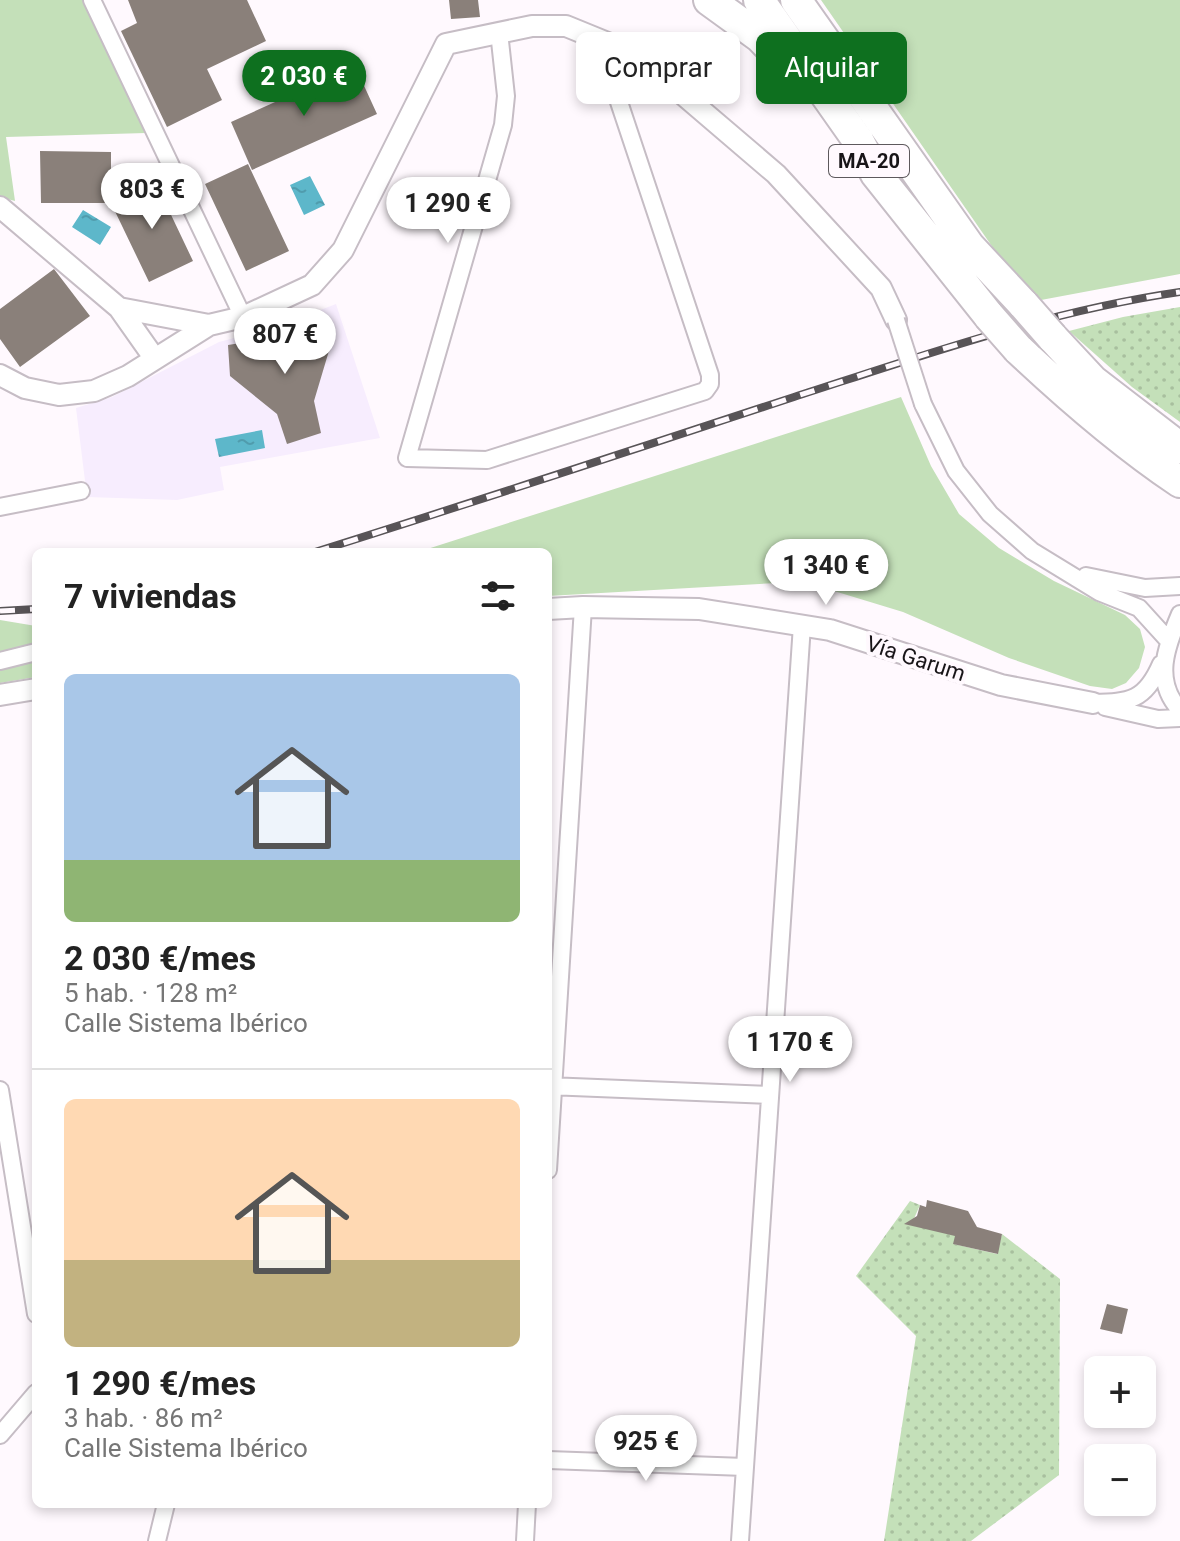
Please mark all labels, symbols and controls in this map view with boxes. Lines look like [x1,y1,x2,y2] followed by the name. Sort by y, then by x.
[576,32,740,104] chip: Comprar
[756,32,907,104] chip: Alquilar
[230,50,378,118] pin: 2 030 €
[260,61,348,91] text: 2 030 €
[829,145,909,177] road number: MA-20
[96,163,208,231] pin: 803 €
[119,174,185,204] text: 803 €
[374,177,522,245] pin: 1 290 €
[404,188,492,218] text: 1 290 €
[229,308,341,376] pin: 807 €
[252,319,318,349] text: 807 €
[752,539,900,607] pin: 1 340 €
[782,550,870,580] text: 1 340 €
[476,574,520,618] icon: filters
[64,576,237,616] text: 7 viviendas
[863,631,969,686] street label: Vía Garum
[220,726,364,870] icon: home
[64,938,256,978] text: 2 030 €/mes
[64,978,237,1008] text: 5 hab. · 128 m²
[64,1008,308,1038] text: Calle Sistema Ibérico
[716,1016,864,1084] pin: 1 170 €
[746,1027,834,1057] text: 1 170 €
[220,1151,364,1295] icon: home
[1084,1356,1156,1516] map controls
[1084,1356,1156,1428] button: +
[64,1363,256,1403] text: 1 290 €/mes
[64,1403,223,1433] text: 3 hab. · 86 m²
[590,1415,702,1483] pin: 925 €
[613,1426,679,1456] text: 925 €
[64,1433,308,1463] text: Calle Sistema Ibérico
[1084,1444,1156,1516] button: −

